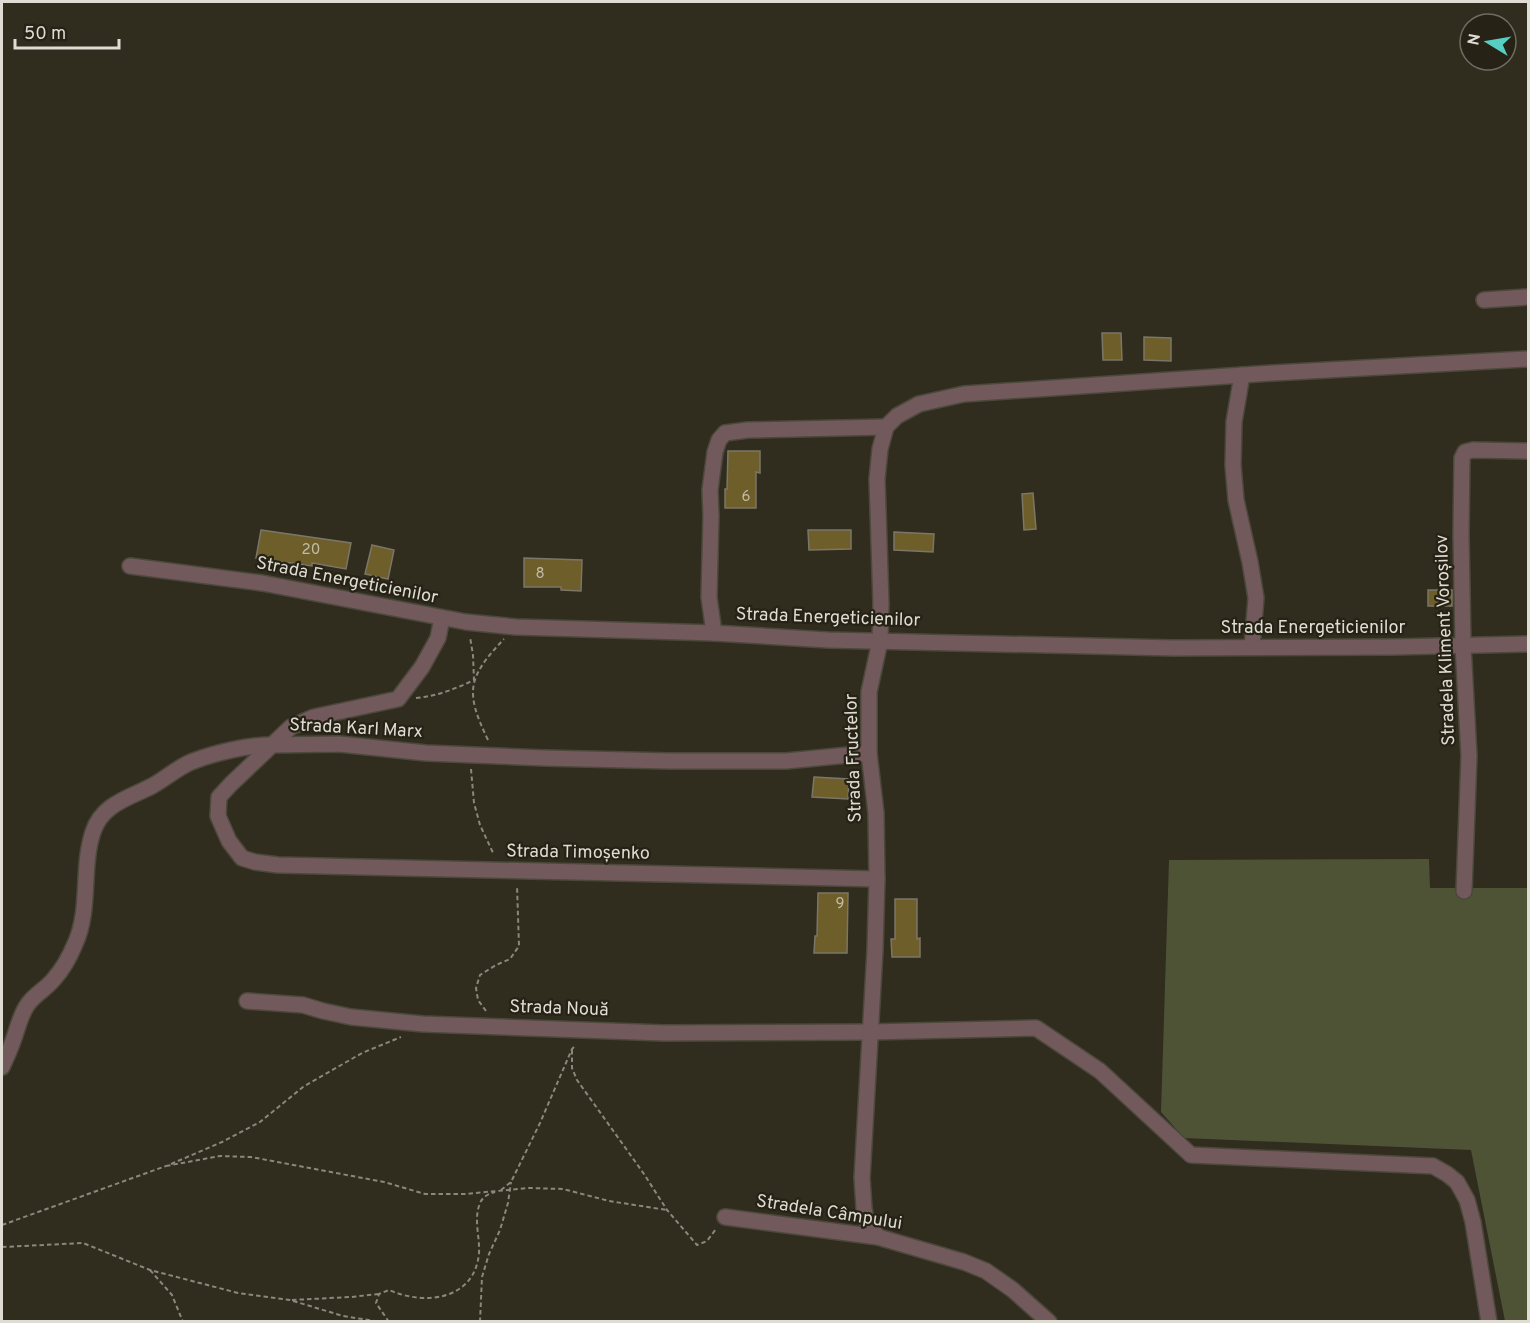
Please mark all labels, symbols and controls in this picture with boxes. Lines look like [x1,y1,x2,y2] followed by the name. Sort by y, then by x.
[15,12,118,50] scale bar
[1458,12,1518,72] north arrow
[24,23,66,46] text: 50 m
[1464,32,1486,47] text: N
[742,488,751,507] house number: 6
[1431,534,1461,746] street label: Stradela Kliment Voroșilov
[302,541,320,560] house number: 20
[254,552,440,610] street label: Strada Energeticienilor
[535,565,545,584] house number: 8
[735,603,921,633] street label: Strada Energeticienilor
[1221,617,1405,640] street label: Strada Energeticienilor
[840,693,868,823] street label: Strada Fructelor
[289,714,423,744] street label: Strada Karl Marx
[506,840,650,866] street label: Strada Timoșenko
[836,895,844,914] house number: 9
[509,996,609,1022] street label: Strada Nouă
[754,1190,904,1236] street label: Stradela Câmpului

